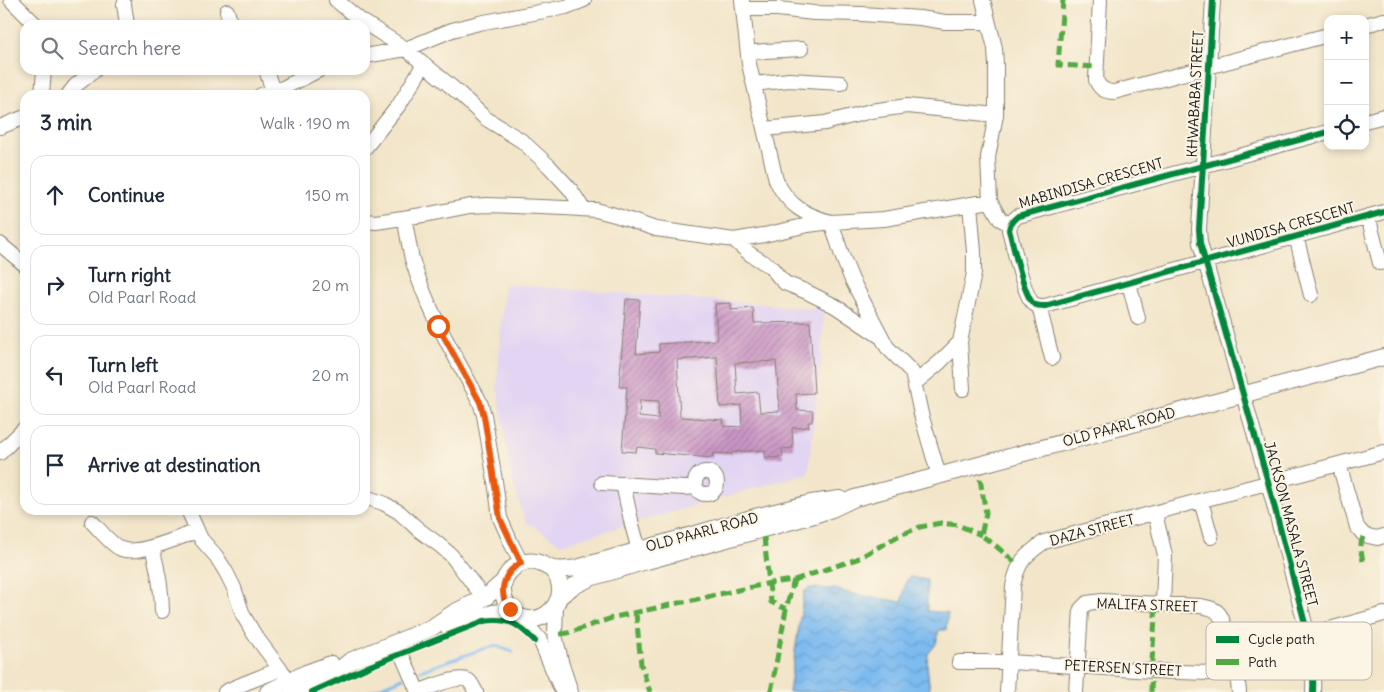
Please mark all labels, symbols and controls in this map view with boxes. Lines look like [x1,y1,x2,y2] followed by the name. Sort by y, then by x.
[1324,15,1369,150] map controls
[1324,15,1369,60] button: +
[20,20,370,75] search box
[1183,30,1207,158] street label: KHWABABA STREET
[38,34,66,62] icon: search
[78,36,181,60] text: Search here
[1324,60,1369,105] button: −
[1324,105,1369,150] button: locate
[40,109,92,136] text: 3 min
[260,113,350,133] text: Walk · 190 m
[1017,154,1165,212] street label: MABINDISA CRESCENT
[41,181,69,209] icon: ahead
[88,183,165,207] text: Continue
[305,185,349,205] text: 150 m
[1225,198,1357,252] street label: VUNDISA CRESCENT
[88,263,171,287] text: Turn right
[41,271,69,299] icon: right
[312,275,349,295] text: 20 m
[88,287,196,307] text: Old Paarl Road
[427,315,450,338] route start
[88,353,158,377] text: Turn left
[41,361,69,389] icon: left
[312,365,349,385] text: 20 m
[88,377,196,397] text: Old Paarl Road
[1061,403,1177,451] street label: OLD PAARL ROAD
[1260,439,1322,609] street label: JACKSON MASALA STREET
[41,451,69,479] icon: arrive
[88,453,261,477] text: Arrive at destination
[644,508,760,556] street label: OLD PAARL ROAD
[1048,510,1136,550] street label: DAZA STREET
[1096,594,1198,616] street label: MALIFA STREET
[499,598,522,621] route end
[1206,622,1372,680] legend
[1248,630,1315,648] text: Cycle path
[1248,653,1277,671] text: Path
[1064,656,1182,680] street label: PETERSEN STREET

